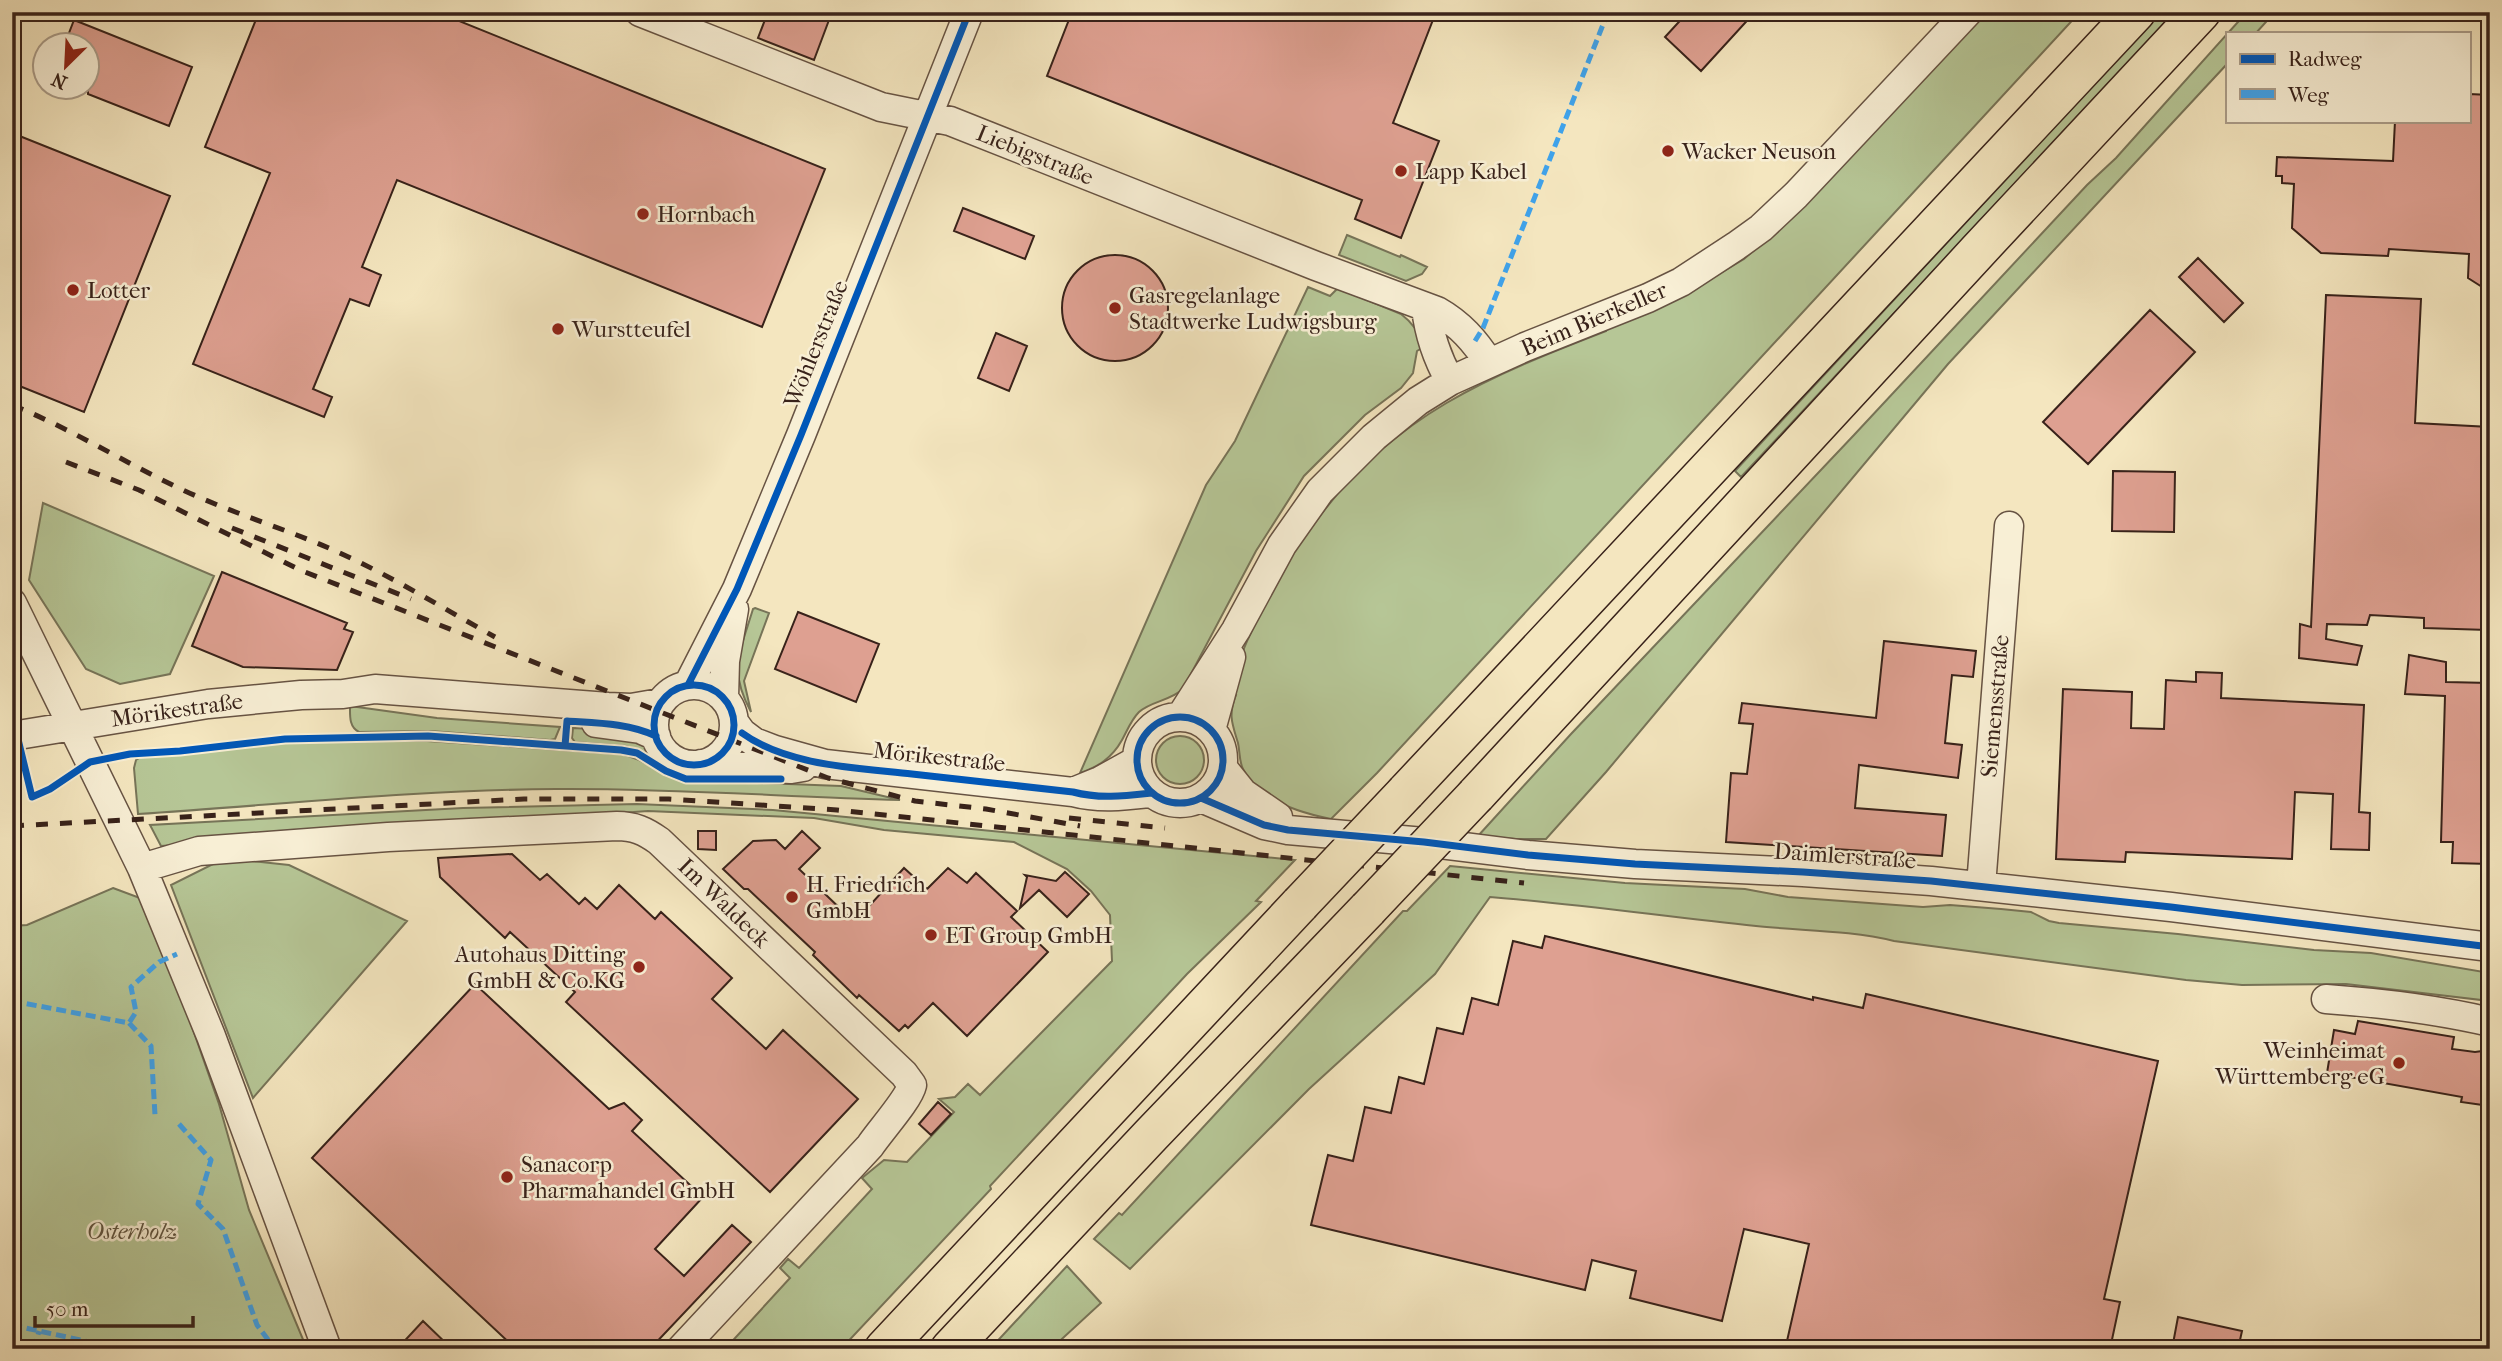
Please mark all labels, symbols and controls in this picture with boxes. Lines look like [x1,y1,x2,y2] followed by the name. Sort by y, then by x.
[32,32,102,102] north arrow
[2226,32,2470,122] legend
[2288,47,2362,71] text: Radweg
[48,67,71,94] text: N
[2287,83,2330,107] text: Weg
[973,119,1097,191] street label: Liebigstraße
[1681,138,1837,165] place label: Wacker Neuson
[1660,143,1676,159] marker: Wacker Neuson
[1415,158,1527,185] place label: Lapp Kabel
[1393,163,1409,179] marker: Lapp Kabel
[657,201,755,228] place label: Hornbach
[635,206,651,222] marker: Hornbach
[778,276,854,413] street label: Wöhlerstraße
[1517,276,1671,362] street label: Beim Bierkeller
[87,277,150,304] place label: Lotter
[65,282,81,298] marker: Lotter
[1129,282,1377,335] place label: Gasregelanlage Stadtwerke Ludwigsburg
[1107,300,1123,316] marker: Gasregelanlage Stadtwerke Ludwigsburg
[571,316,692,343] place label: Wurstteufel
[550,321,566,337] marker: Wurstteufel
[1975,634,2015,778] street label: Siemensstraße
[109,687,245,733] street label: Mörikestraße
[872,737,1006,777] street label: Mörikestraße
[1773,838,1917,874] street label: Daimlerstraße
[673,853,776,954] street label: Im Waldeck
[806,871,926,924] place label: H. Friedrich GmbH
[784,889,800,905] marker: H. Friedrich GmbH
[945,922,1113,949] place label: ET Group GmbH
[923,927,939,943] marker: ET Group GmbH
[454,941,626,994] place label: Autohaus Ditting GmbH & Co.KG
[631,959,647,975] marker: Autohaus Ditting GmbH & Co.KG
[2214,1037,2385,1090] place label: Weinheimat Württemberg eG
[2391,1055,2407,1071] marker: Weinheimat Württemberg eG
[521,1151,735,1204] place label: Sanacorp Pharmahandel GmbH
[499,1169,515,1185] marker: Sanacorp Pharmahandel GmbH
[87,1218,177,1245] park label: Osterholz
[35,1284,192,1328] scale bar
[46,1297,89,1321] text: 50 m

